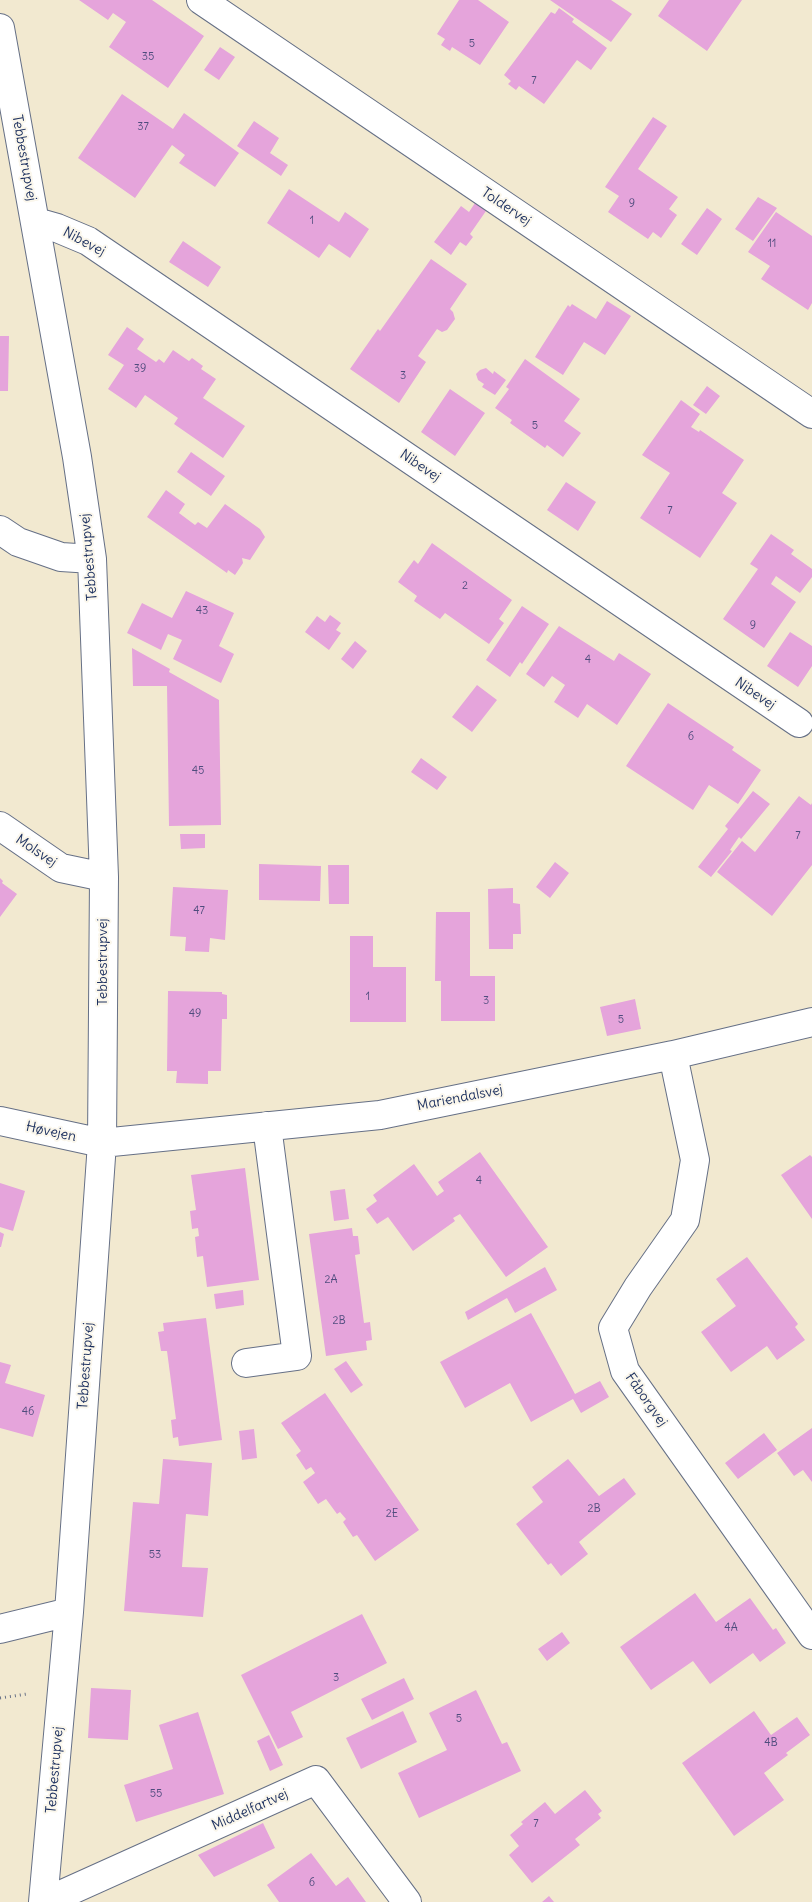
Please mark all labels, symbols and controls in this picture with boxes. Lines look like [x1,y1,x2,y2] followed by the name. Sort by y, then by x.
[469,37,475,51] house number: 5
[142,50,154,64] house number: 35
[531,74,537,88] house number: 7
[8,114,40,202] street label: Tebbestrupvej
[137,120,149,134] house number: 37
[478,184,534,230] street label: Toldervej
[629,197,635,211] house number: 9
[310,214,314,228] house number: 1
[60,224,108,260] street label: Nibevej
[768,237,776,251] house number: 11
[134,362,146,376] house number: 39
[400,369,406,383] house number: 3
[532,419,538,433] house number: 5
[396,446,444,486] street label: Nibevej
[667,504,673,518] house number: 7
[77,513,101,601] street label: Tebbestrupvej
[462,579,468,593] house number: 2
[196,604,208,618] house number: 43
[750,619,756,633] house number: 9
[585,653,591,667] house number: 4
[731,674,779,714] street label: Nibevej
[688,730,694,744] house number: 6
[192,764,204,778] house number: 45
[795,829,801,843] house number: 7
[12,831,60,871] street label: Molsvej
[193,904,205,918] house number: 47
[95,918,111,1006] street label: Tebbestrupvej
[366,990,370,1004] house number: 1
[483,994,489,1008] house number: 3
[189,1007,201,1021] house number: 49
[618,1013,624,1027] house number: 5
[416,1081,504,1115] street label: Mariendalsvej
[24,1118,78,1146] street label: Høvejen
[476,1174,482,1188] house number: 4
[324,1273,338,1287] house number: 2A
[332,1314,346,1328] house number: 2B
[75,1322,97,1410] street label: Tebbestrupvej
[621,1370,671,1430] street label: Fåborgvej
[22,1405,34,1419] house number: 46
[587,1502,601,1516] house number: 2B
[386,1507,398,1521] house number: 2E
[149,1548,161,1562] house number: 53
[724,1621,738,1635] house number: 4A
[333,1671,339,1685] house number: 3
[456,1712,462,1726] house number: 5
[43,1726,67,1814] street label: Tebbestrupvej
[764,1736,778,1750] house number: 4B
[209,1786,291,1834] street label: Middelfartvej
[150,1787,162,1801] house number: 55
[533,1817,539,1831] house number: 7
[309,1876,315,1890] house number: 6

